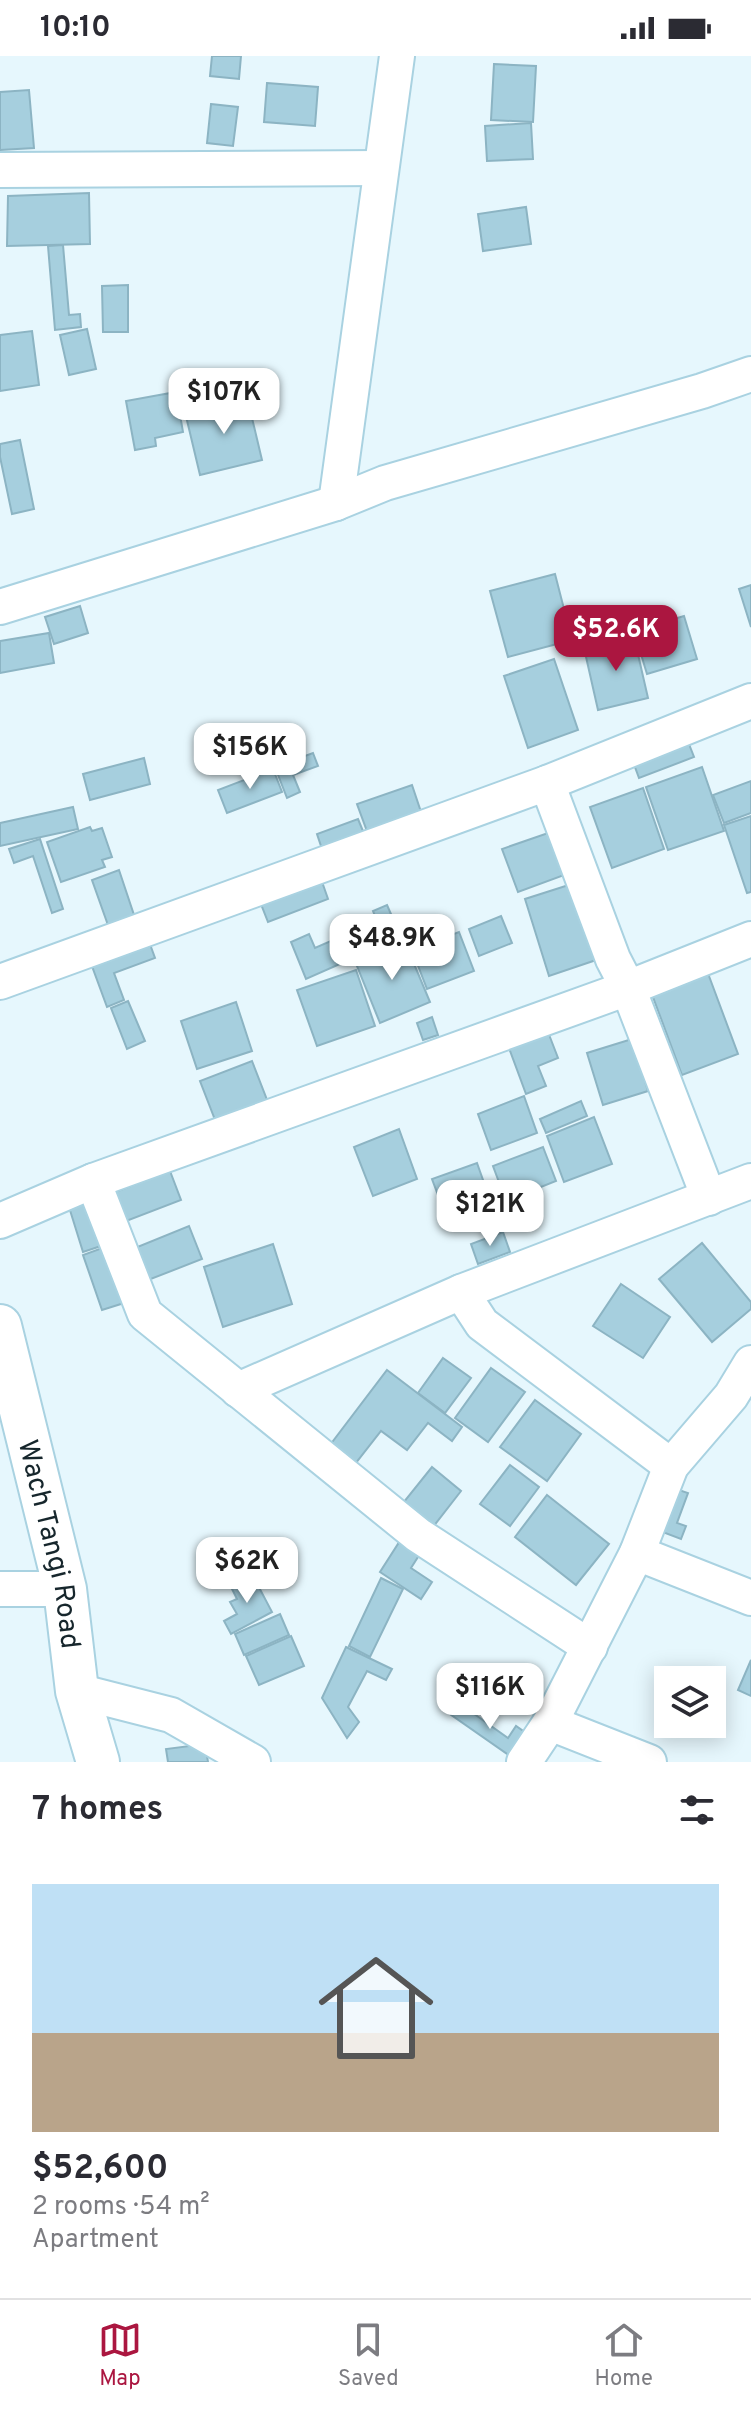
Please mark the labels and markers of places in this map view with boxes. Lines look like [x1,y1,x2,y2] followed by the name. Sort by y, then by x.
[168,368,280,436] pin: $107K
[551,605,681,673] pin: $52.6K
[194,723,306,791] pin: $156K
[327,914,457,982] pin: $48.9K
[434,1180,546,1248] pin: $121K
[200,1537,294,1605] pin: $62K
[434,1663,546,1731] pin: $116K

